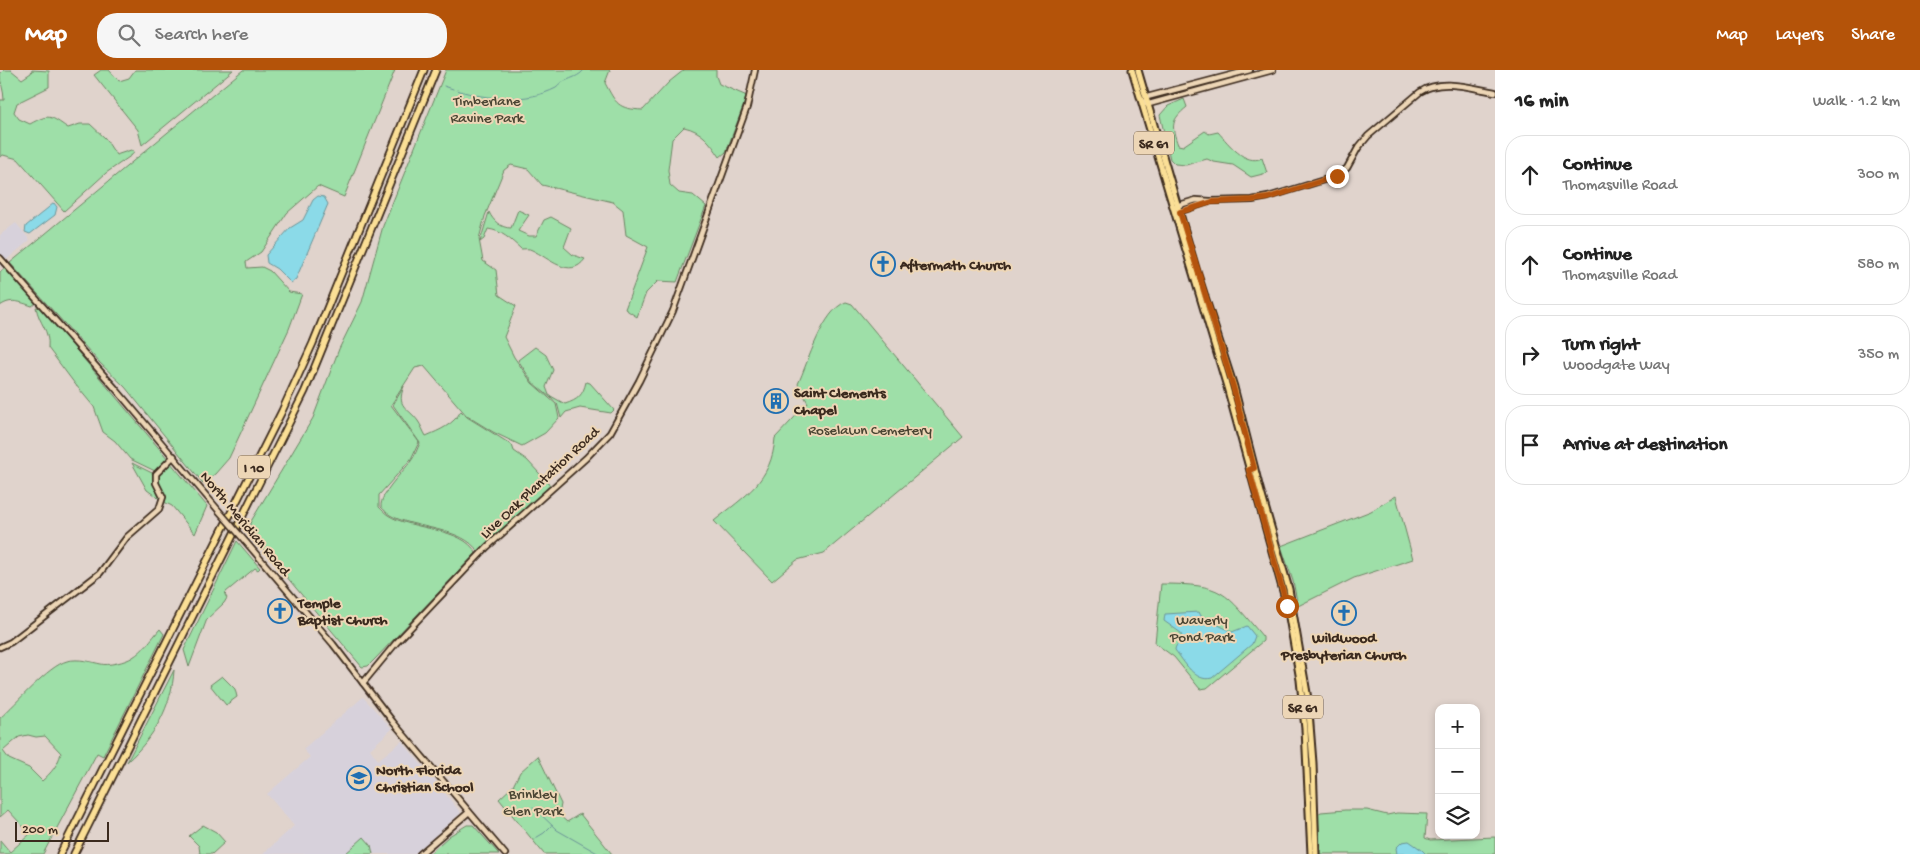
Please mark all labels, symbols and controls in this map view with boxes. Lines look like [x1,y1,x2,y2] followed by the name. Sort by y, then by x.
[97,13,447,58] search box
[25,21,67,50] text: Map
[115,21,143,49] icon: search
[155,24,248,47] text: Search here
[1716,25,1748,46] text: Map
[1776,25,1823,46] text: Layers
[1851,25,1895,46] text: Share
[1515,90,1569,115] text: 16 min
[450,93,525,128] park label: Timberlane Ravine Park
[1813,93,1900,112] text: Walk · 1.2 km
[1134,132,1174,154] road number: SR 61
[1563,154,1632,177] text: Continue
[1516,161,1544,189] icon: ahead
[1326,165,1349,188] route end
[1857,166,1899,185] text: 300 m
[1563,177,1677,196] text: Thomasville Road
[1563,244,1632,267] text: Continue
[870,251,896,277] church icon: Aftermath Church
[1516,251,1544,279] icon: ahead
[1858,256,1899,275] text: 580 m
[899,257,1011,275] place label: Aftermath Church
[1563,267,1677,286] text: Thomasville Road
[1563,334,1639,357] text: Turn right
[1516,341,1544,369] icon: right
[1858,346,1899,365] text: 350 m
[1563,357,1670,376] text: Woodgate Way
[793,385,887,420] place label: Saint Clements Chapel
[763,388,789,414] building icon: Saint Clements Chapel
[808,422,932,440] park label: Roselawn Cemetery
[477,423,605,543] street label: Live Oak Plantation Road
[1516,431,1544,459] icon: arrive
[1563,434,1727,457] text: Arrive at destination
[238,456,270,478] road number: I 10
[195,468,294,581] street label: North Meridian Road
[297,595,388,630] place label: Temple Baptist Church
[1276,595,1299,618] route start
[267,598,293,624] church icon: Temple Baptist Church
[1331,600,1357,626] church icon: Wildwood Presbyterian Church
[1169,612,1235,647] park label: Waverly Pond Park
[1280,630,1407,665] place label: Wildwood Presbyterian Church
[1283,696,1323,719] road number: SR 61
[1435,704,1480,839] map controls
[1435,704,1480,749] button: +
[1435,749,1480,794] button: −
[375,762,474,797] place label: North Florida Christian School
[346,765,372,791] school or university icon: North Florida Christian School
[503,786,564,821] park label: Brinkley Glen Park
[1435,794,1480,839] button: layers
[15,819,109,842] scale bar
[22,822,58,839] text: 200 m

